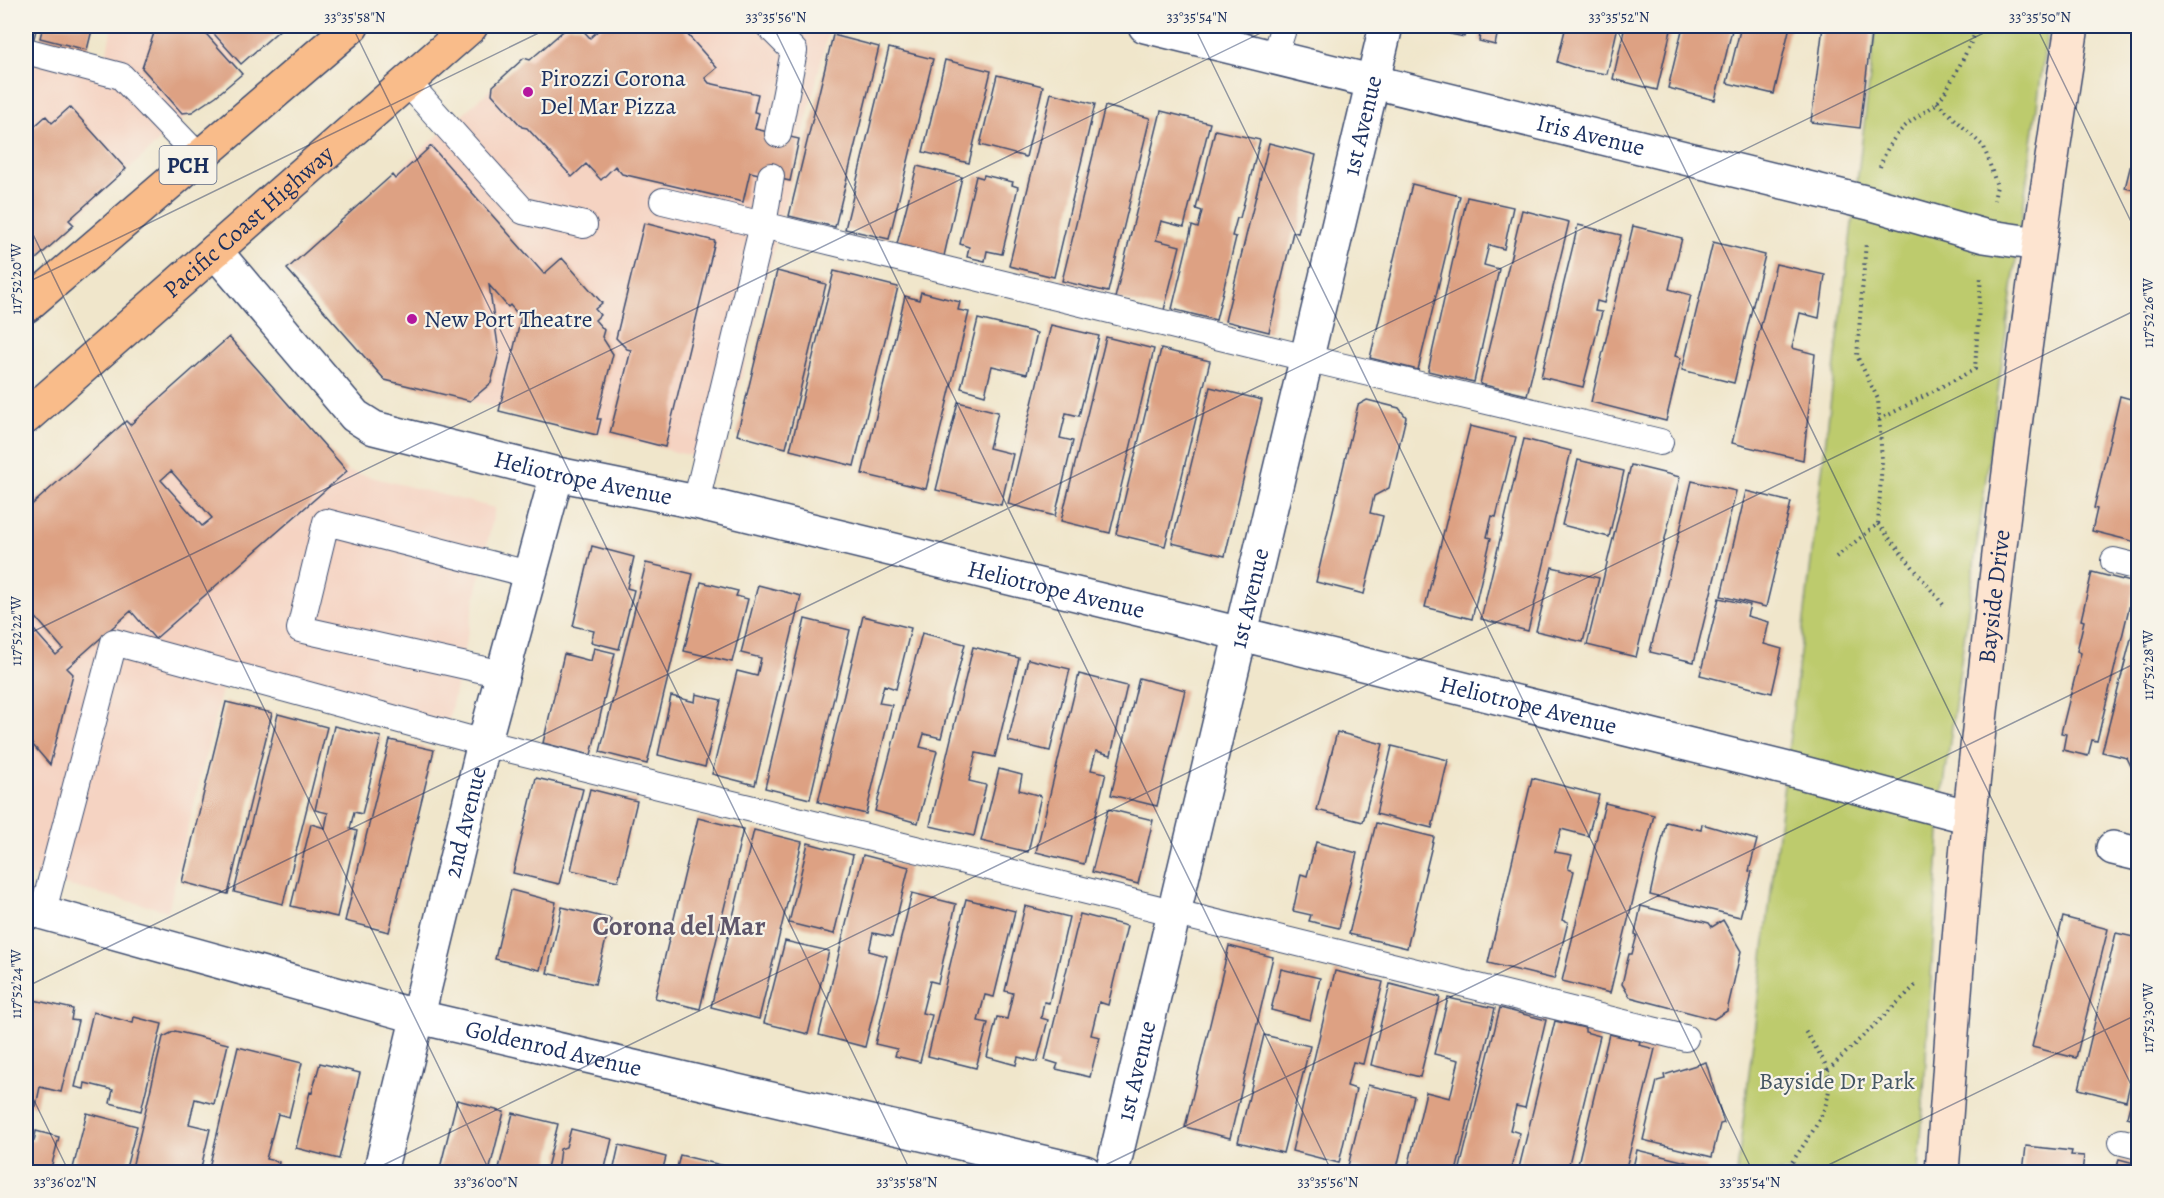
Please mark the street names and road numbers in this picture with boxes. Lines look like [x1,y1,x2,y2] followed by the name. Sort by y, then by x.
[1335,72,1390,179] street label: 1st Avenue
[1533,106,1648,164] street label: Iris Avenue
[156,138,341,305] street label: Pacific Coast Highway
[160,146,216,184] road number: PCH
[491,443,675,513] street label: Heliotrope Avenue
[1970,528,2018,665] street label: Bayside Drive
[1222,545,1277,652] street label: 1st Avenue
[964,552,1148,626] street label: Heliotrope Avenue
[1436,668,1620,742] street label: Heliotrope Avenue
[436,763,494,881] street label: 2nd Avenue
[462,1012,645,1084] street label: Goldenrod Avenue
[1109,1017,1164,1124] street label: 1st Avenue

